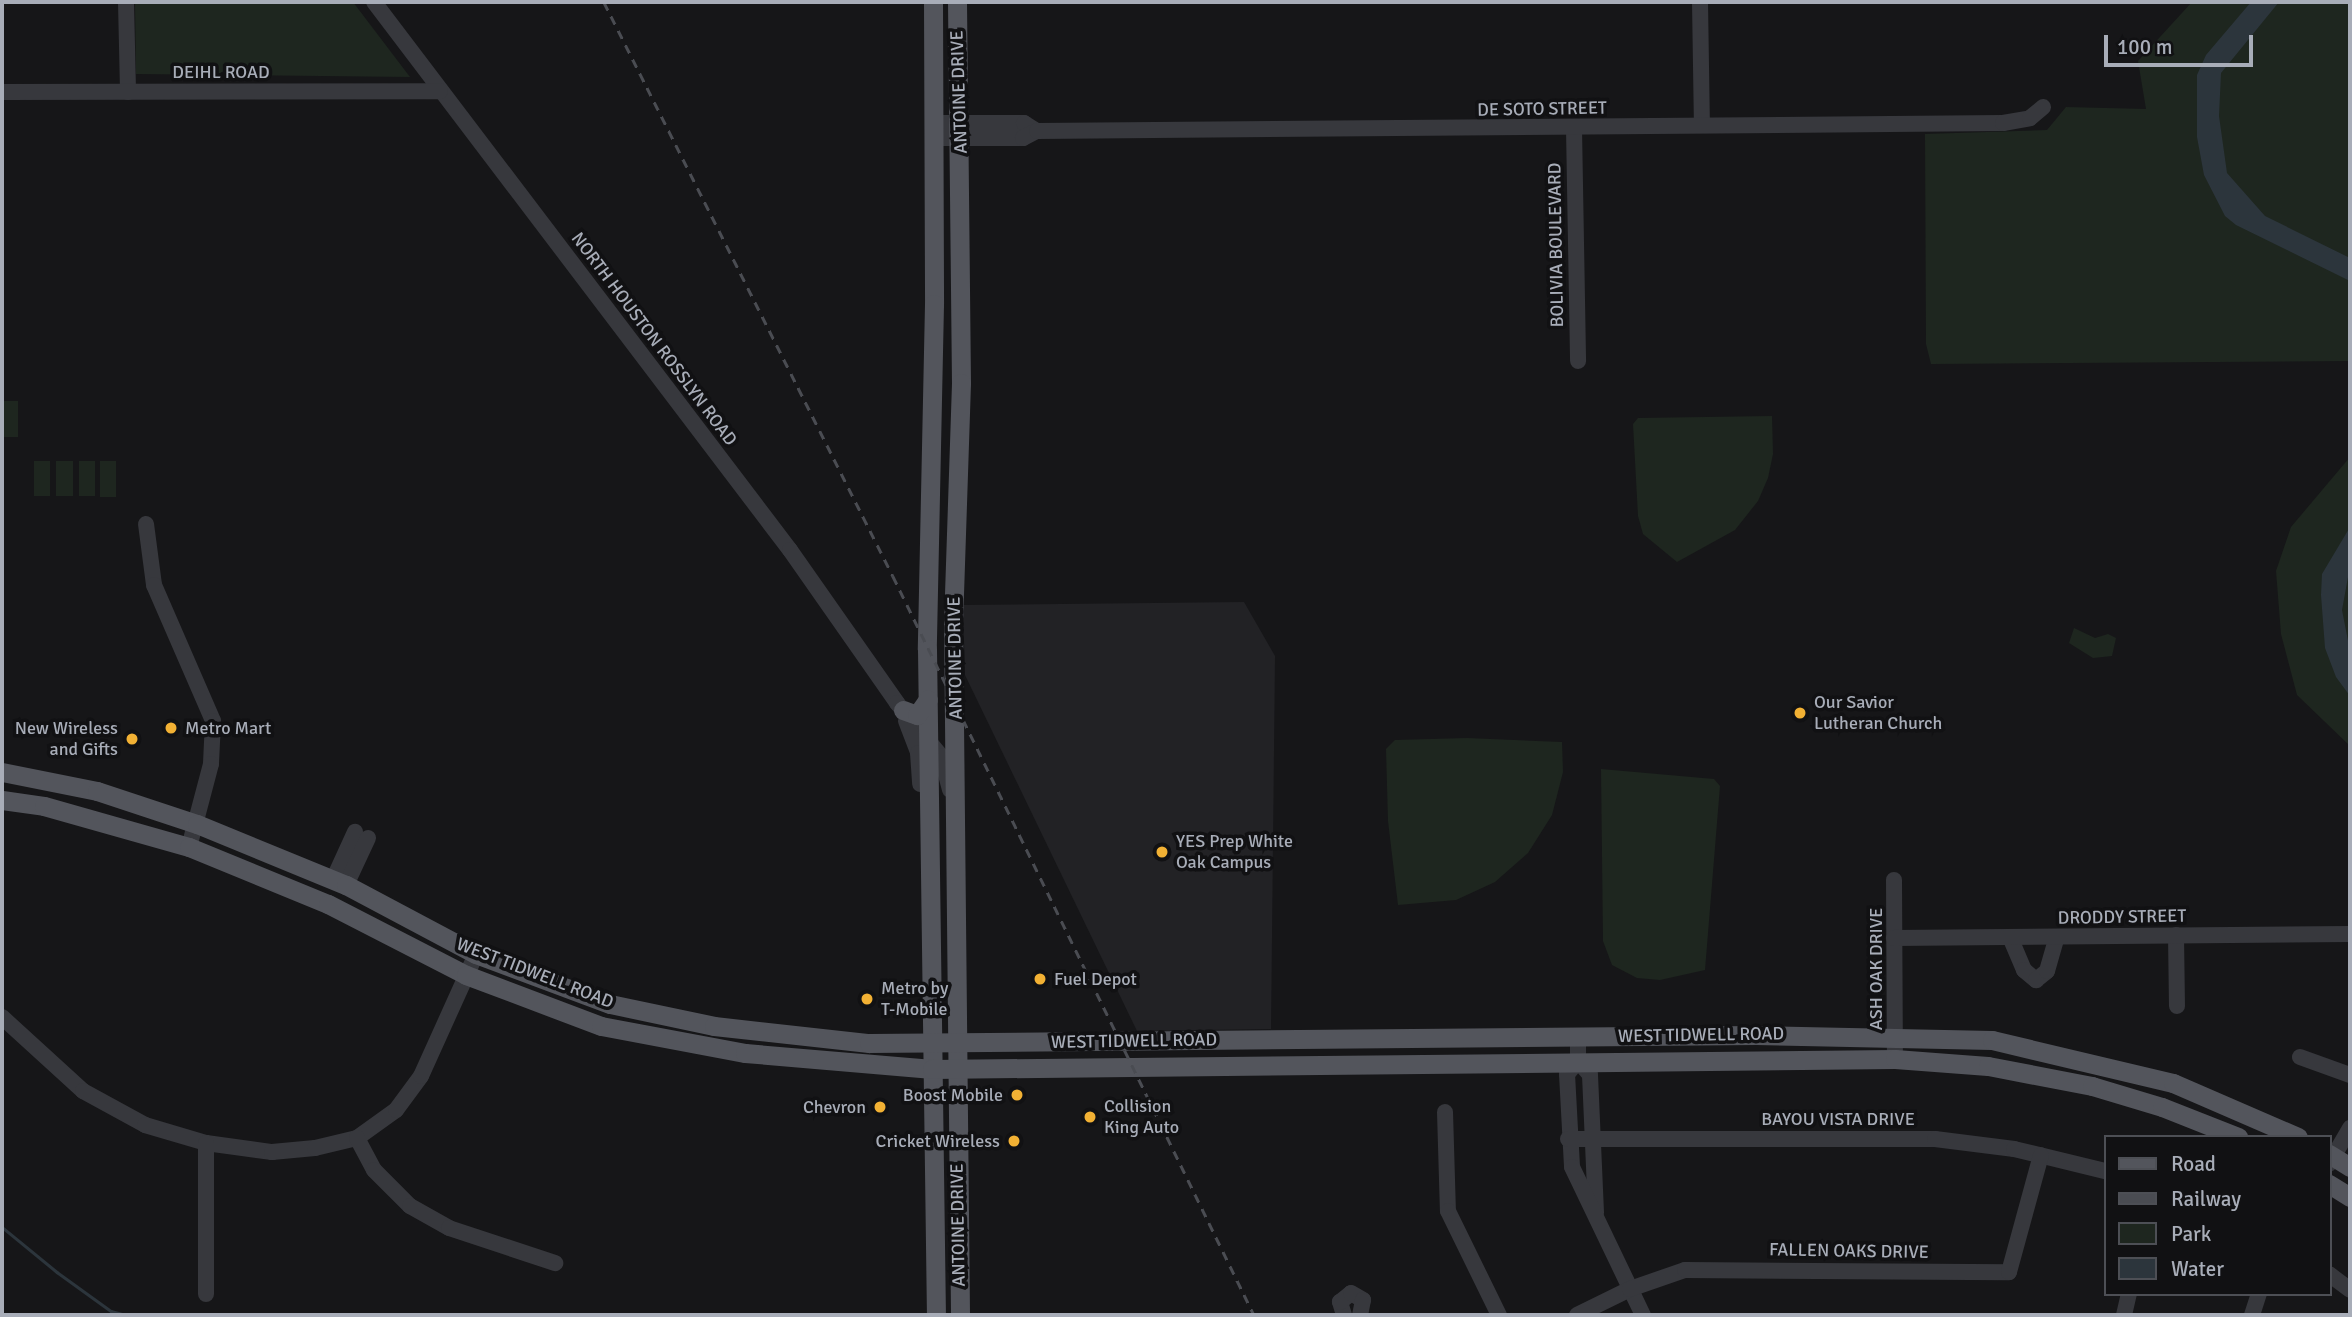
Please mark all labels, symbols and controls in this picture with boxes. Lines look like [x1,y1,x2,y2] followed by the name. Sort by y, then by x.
[2107,21,2256,65] scale bar
[946,30,972,154] street label: ANTOINE DRIVE
[2117,34,2172,60] text: 100 m
[172,61,270,83] street label: DEIHL ROAD
[1477,97,1607,121] street label: DE SOTO STREET
[1544,162,1568,328] street label: BOLIVIA BOULEVARD
[567,228,741,450] street label: NORTH HOUSTON ROSSLYN ROAD
[943,596,967,720] street label: ANTOINE DRIVE
[1814,692,1942,734] place label: Our Savior Lutheran Church
[1792,705,1808,721] marker: Our Savior Lutheran Church
[185,717,271,739] place label: Metro Mart
[15,718,118,760] place label: New Wireless and Gifts
[163,720,179,736] marker: Metro Mart
[124,731,140,747] marker: New Wireless and Gifts
[1176,831,1293,874] place label: YES Prep White Oak Campus
[1154,844,1170,860] marker: YES Prep White Oak Campus
[2058,905,2186,929] street label: DRODDY STREET
[1865,908,1887,1030] street label: ASH OAK DRIVE
[453,933,617,1013] street label: WEST TIDWELL ROAD
[1054,968,1137,990] place label: Fuel Depot
[1032,971,1048,987] marker: Fuel Depot
[881,978,948,1020] place label: Metro by T-Mobile
[859,991,875,1007] marker: Metro by T-Mobile
[1618,1023,1784,1047] street label: WEST TIDWELL ROAD
[1051,1029,1217,1053] street label: WEST TIDWELL ROAD
[903,1084,1003,1106] place label: Boost Mobile
[1009,1087,1025,1103] marker: Boost Mobile
[803,1096,866,1118] place label: Chevron
[1104,1096,1179,1138] place label: Collision King Auto
[872,1099,888,1115] marker: Chevron
[1761,1108,1915,1130] street label: BAYOU VISTA DRIVE
[1082,1109,1098,1125] marker: Collision King Auto
[876,1130,1000,1152] place label: Cricket Wireless
[1006,1133,1022,1149] marker: Cricket Wireless
[2104,1135,2331,1296] legend
[2171,1151,2216,1177] text: Road
[946,1163,970,1287] street label: ANTOINE DRIVE
[2171,1186,2241,1212] text: Railway
[2171,1221,2211,1247] text: Park
[1769,1239,1929,1263] street label: FALLEN OAKS DRIVE
[2171,1256,2224,1282] text: Water

